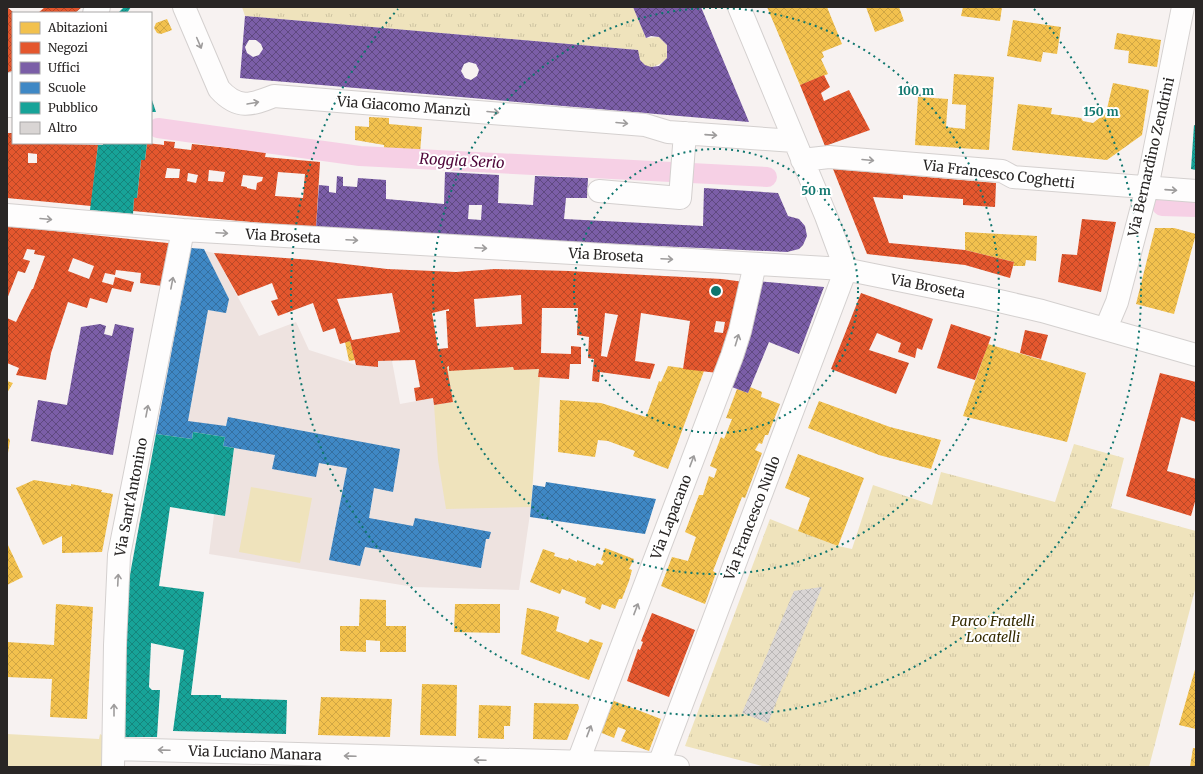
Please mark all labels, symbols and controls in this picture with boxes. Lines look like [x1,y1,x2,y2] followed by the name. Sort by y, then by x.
[12,12,152,144] legend
[47,20,108,35] text: Abitazioni
[196,36,203,48] one-way arrow
[48,40,88,55] text: Negozi
[48,60,80,75] text: Uffici
[1124,75,1178,239] street label: Via Bernardino Zendrini
[48,80,86,95] text: Scuole
[898,83,934,98] text: 100 m
[335,92,472,120] street label: Via Giacomo Manzù
[246,99,259,107] one-way arrow
[48,100,98,115] text: Pubblico
[1084,104,1119,119] text: 150 m
[486,109,499,116] one-way arrow
[615,119,628,126] one-way arrow
[47,120,77,135] text: Altro
[704,131,717,138] one-way arrow
[419,149,505,172] water label: Roggia Serio
[921,156,1077,192] street label: Via Francesco Coghetti
[861,157,874,164] one-way arrow
[801,183,831,198] text: 50 m
[1164,186,1177,193] one-way arrow
[39,215,52,222] one-way arrow
[244,225,322,247] street label: Via Broseta
[215,229,228,236] one-way arrow
[345,237,358,244] one-way arrow
[474,244,487,252] one-way arrow
[567,244,645,266] street label: Via Broseta
[660,255,673,263] one-way arrow
[888,270,967,302] street label: Via Broseta
[169,277,177,290] one-way arrow
[709,284,723,298] centre of rings
[734,333,741,346] one-way arrow
[144,405,152,418] one-way arrow
[110,436,151,559] street label: Via Sant'Antonino
[720,453,784,584] street label: Via Francesco Nullo
[688,456,696,468] one-way arrow
[646,472,695,563] street label: Via Lapacano
[114,574,121,587] one-way arrow
[632,604,640,616] one-way arrow
[951,612,1035,646] park label: Parco Fratelli Locatelli
[110,704,118,717] one-way arrow
[586,725,594,737] one-way arrow
[187,742,322,764] street label: Via Luciano Manara
[158,747,171,754] one-way arrow
[344,752,357,760] one-way arrow
[474,756,487,763] one-way arrow

